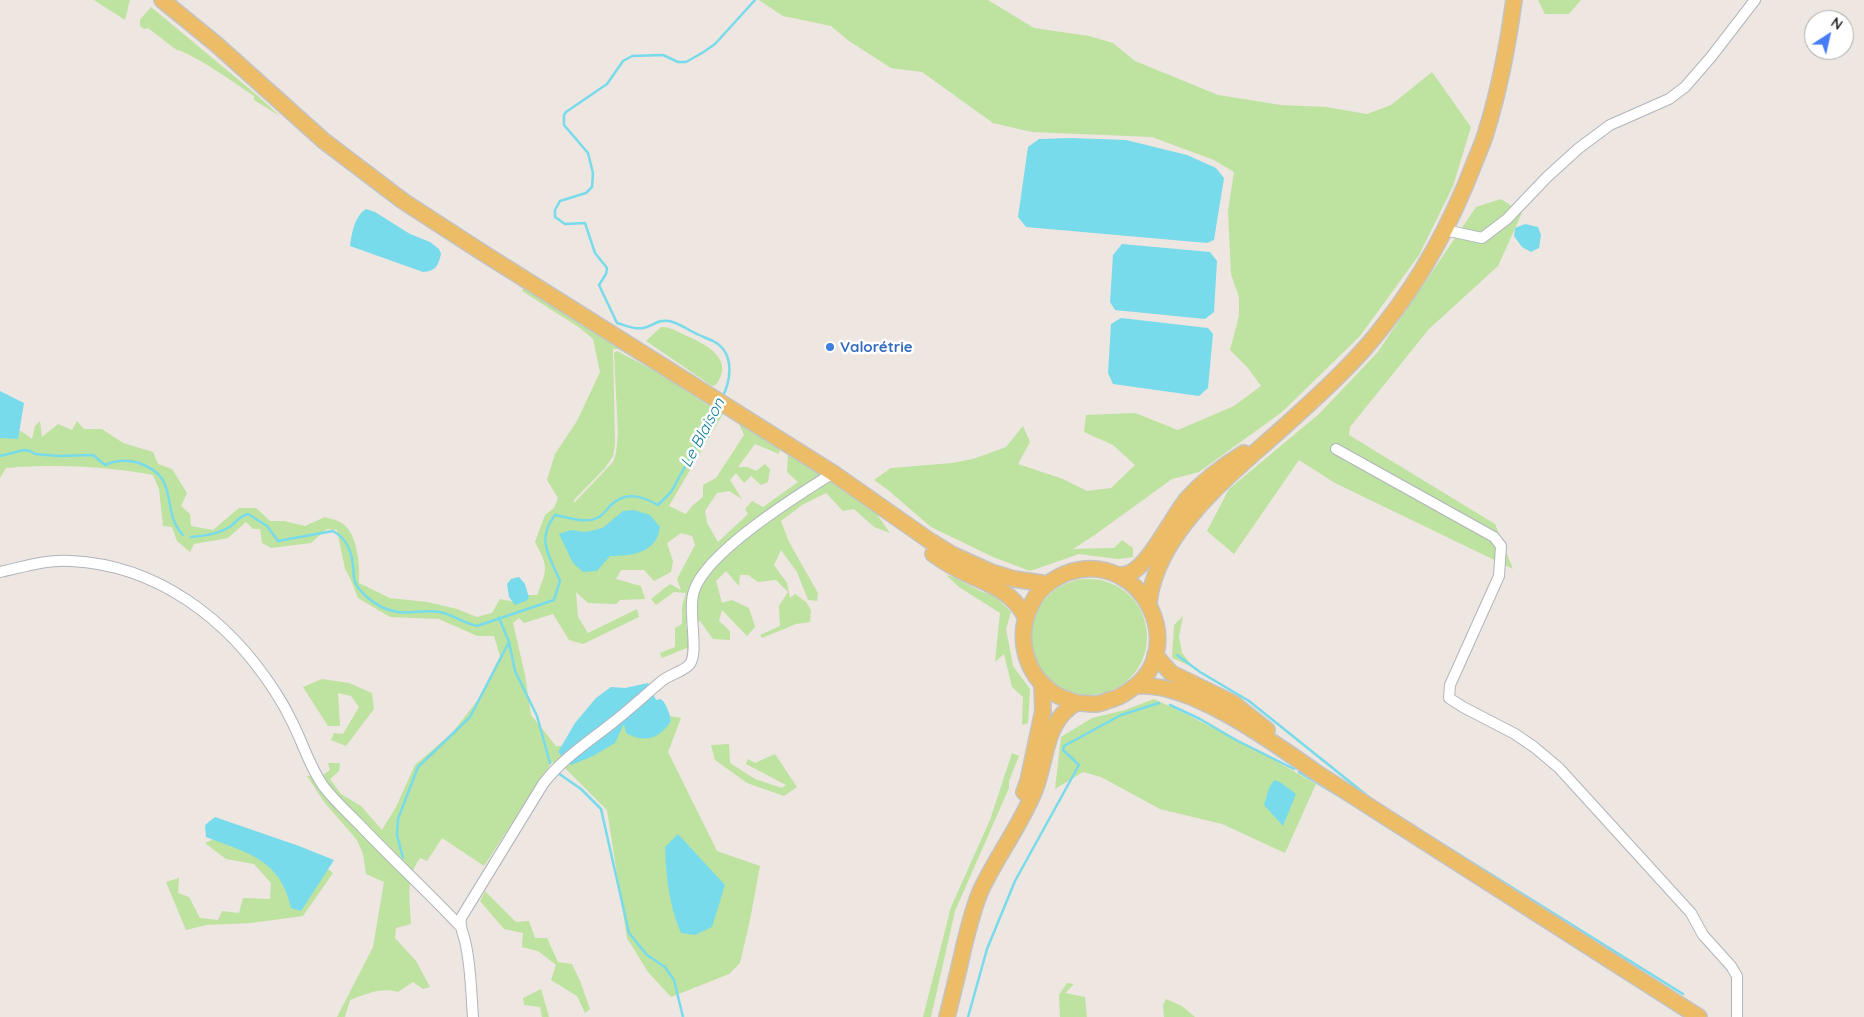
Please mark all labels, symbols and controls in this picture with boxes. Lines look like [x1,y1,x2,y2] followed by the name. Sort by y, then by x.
[1804,10,1854,60] north arrow
[1828,13,1846,34] text: N
[840,338,913,356] place label: Valorétrie
[824,341,836,353] marker: Valorétrie
[677,395,729,471] water label: Le Blaison

